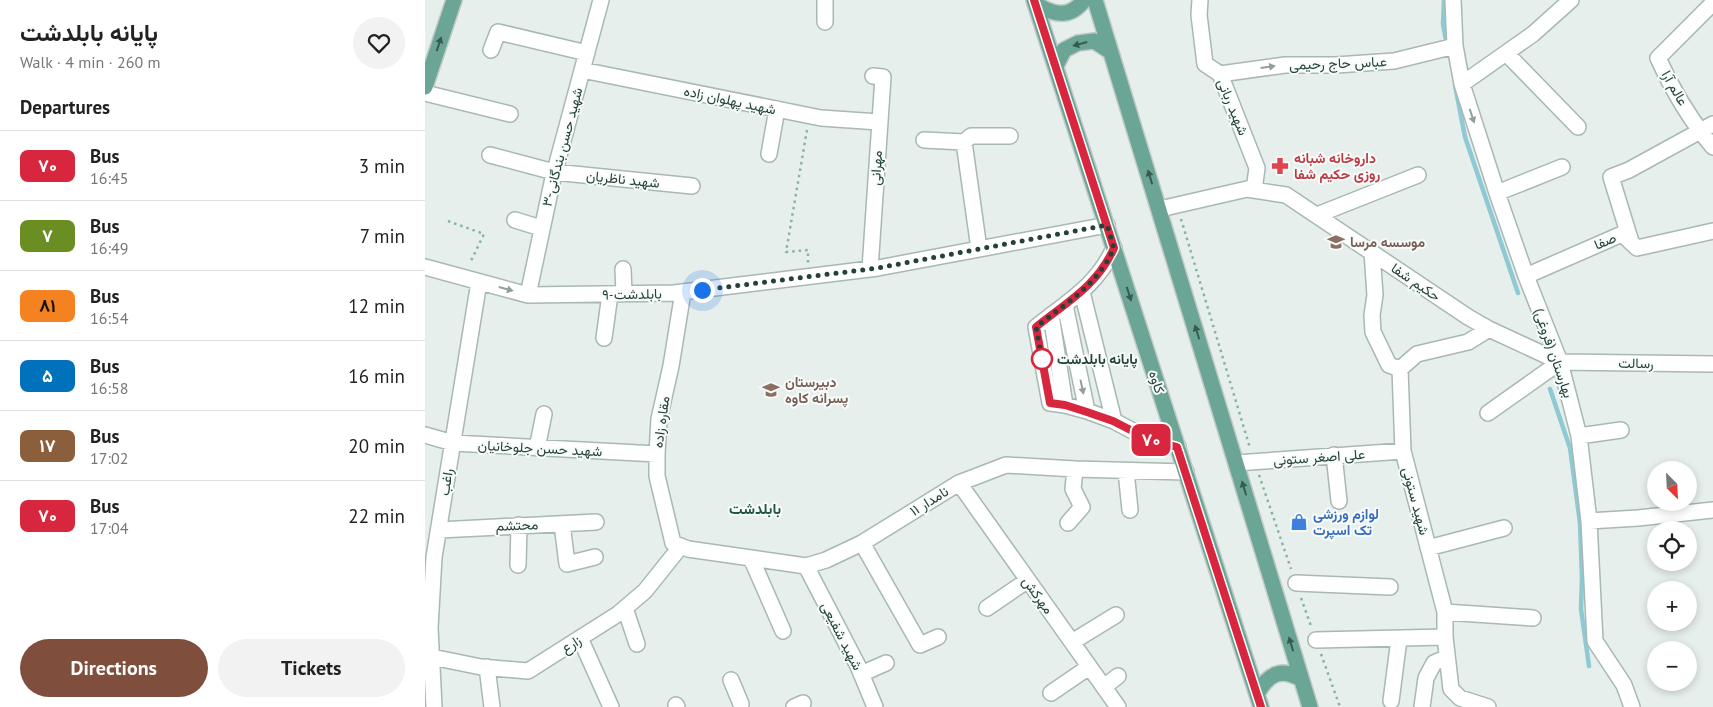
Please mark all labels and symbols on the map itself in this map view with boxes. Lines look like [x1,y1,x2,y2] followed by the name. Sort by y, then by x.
[436,36,444,51] one-way arrow
[1072,40,1087,48] one-way arrow
[1289,52,1387,76] street label: عباس حاج رحیمی
[1261,63,1277,71] one-way arrow
[1658,67,1692,109] street label: عالم آرا
[1213,76,1253,138] street label: شهید ربانی
[682,81,778,120] street label: شهید پهلوان زاده
[537,85,587,209] street label: ۳-شهید حسن بندگانی
[1469,109,1477,124] one-way arrow
[1294,149,1380,183] place label: داروخانه شبانه‌ روزی حکیم شفا
[866,150,886,186] street label: مهرانی
[1270,156,1290,176] pharmacy icon: داروخانه شبانه‌ روزی حکیم شفا
[585,166,661,192] street label: شهید ناظریان
[1145,169,1153,184] one-way arrow
[1591,228,1619,254] street label: صفا
[1326,232,1346,252] school or university icon: موسسه مرسا
[1350,233,1425,251] place label: موسسه مرسا
[1388,259,1444,305] street label: حکیم شفا
[690,278,715,303] your location
[602,284,662,304] street label: ۹-بابلدشت
[498,285,513,293] one-way arrow
[1125,287,1133,302] one-way arrow
[1530,306,1578,400] street label: بهارستان (فروغی)
[1192,325,1200,340] one-way arrow
[1031,348,1053,370] marker: پایانه بابلدشت
[1057,350,1138,369] place label: پایانه بابلدشت
[1618,354,1654,372] street label: رسالت
[1145,368,1169,396] street label: کاوه
[785,373,848,408] place label: دبیرستان پسرانه کاوه
[1078,379,1086,394] one-way arrow
[761,380,781,400] school or university icon: دبیرستان پسرانه کاوه
[648,395,674,449] street label: مقاره زاده
[1129,424,1173,456] line badge: ۷۰
[477,436,603,460] street label: شهید حسن جلوخانیان
[1272,445,1366,469] street label: علی اصغر ستونی
[1647,461,1697,511] north arrow
[1398,465,1434,537] street label: شهید ستونی
[435,467,457,497] street label: راغب
[1239,480,1247,495] one-way arrow
[906,482,952,520] street label: ۱۱ نامدار
[729,499,781,518] district label: بابلدشت
[1313,505,1379,540] place label: لوازم ورزشی تک اسپرت
[1289,512,1309,532] shop icon: لوازم ورزشی تک اسپرت
[495,515,539,535] street label: محتشم
[1018,573,1058,617] street label: مهرکش
[817,599,867,673] street label: شهید شفیعی
[557,631,586,659] street label: زارع
[1286,636,1294,651] one-way arrow

